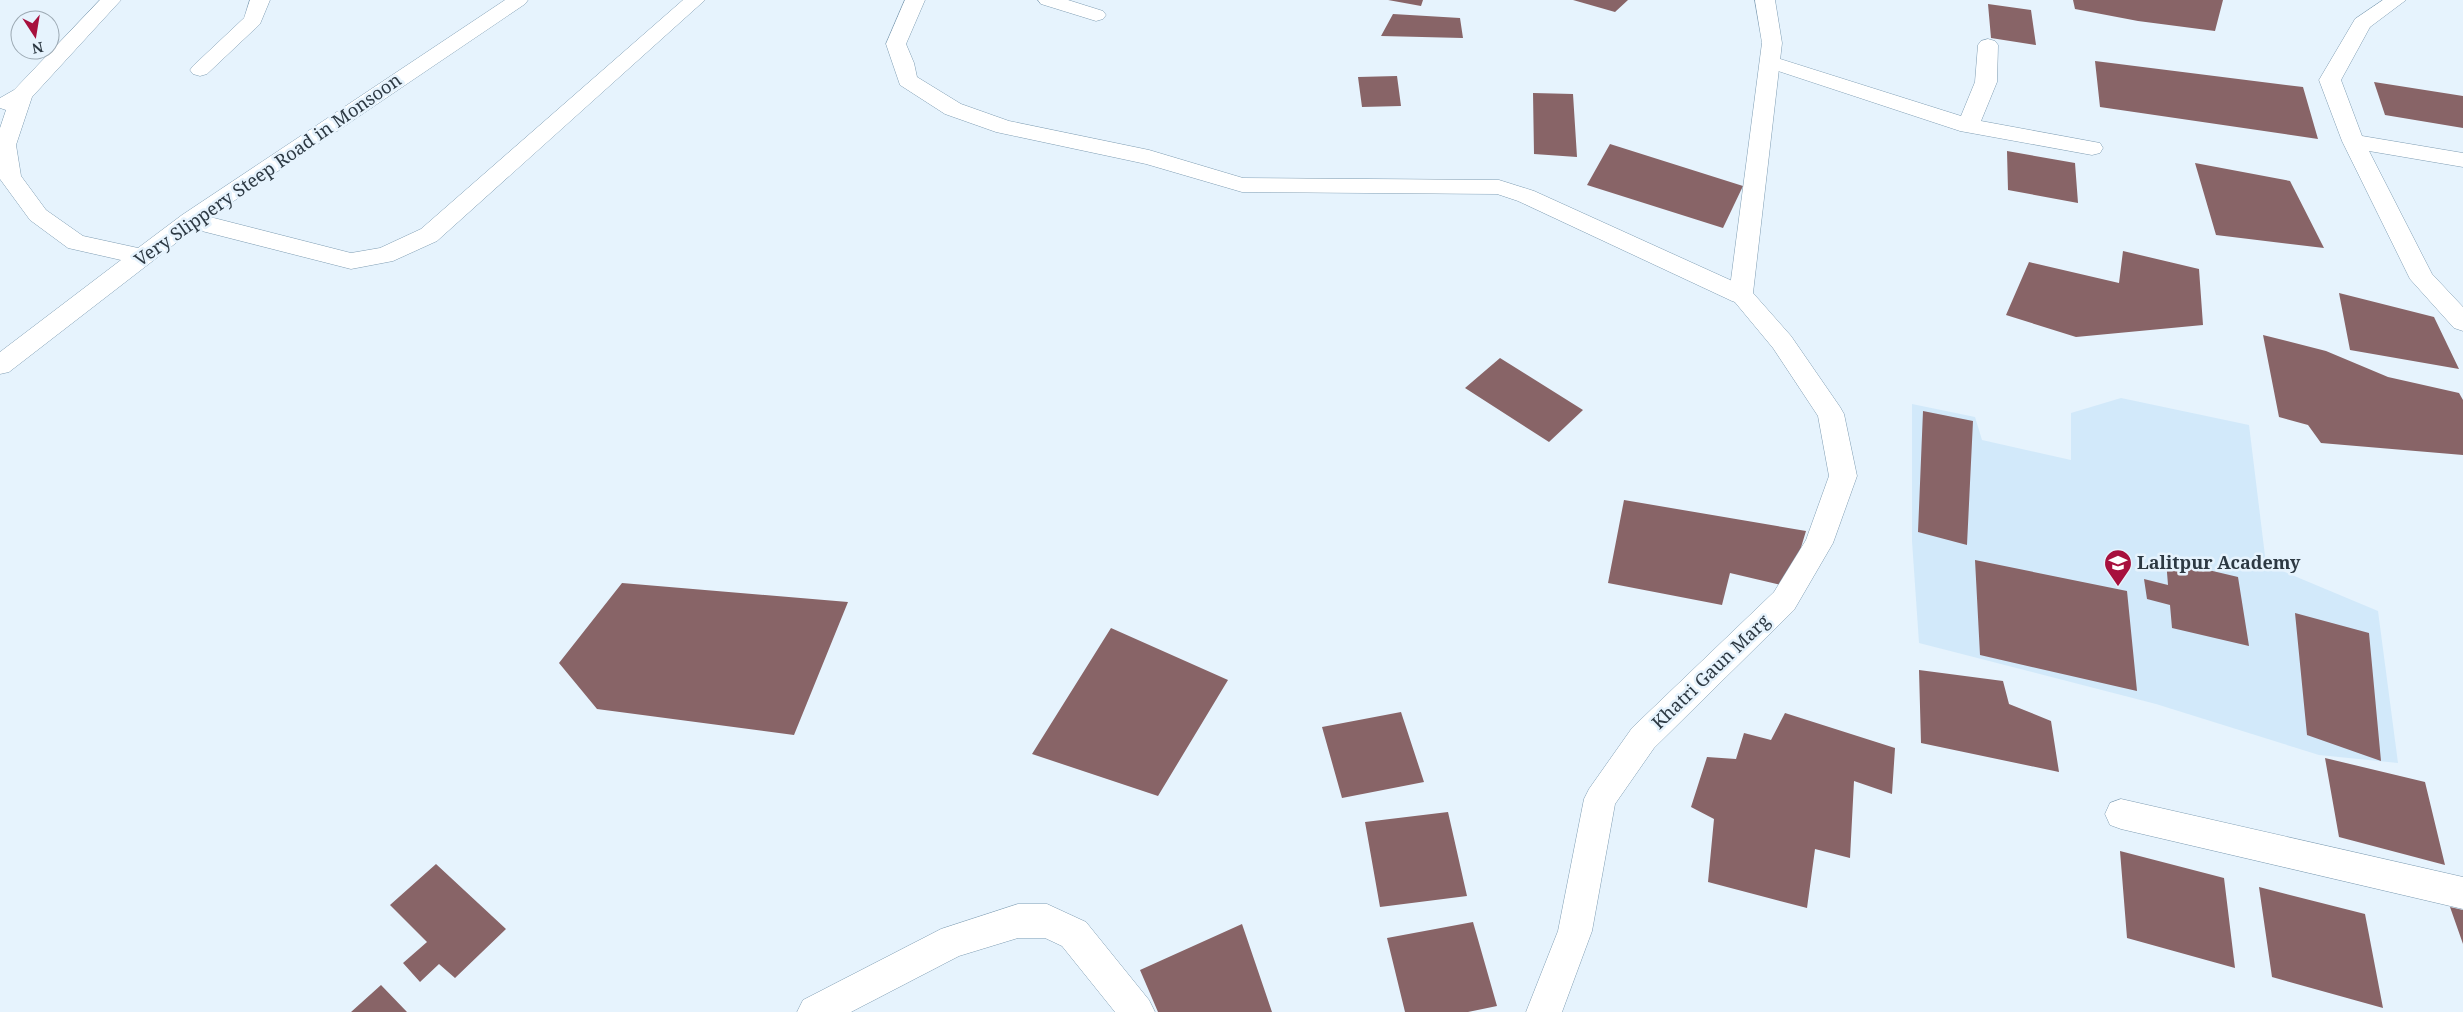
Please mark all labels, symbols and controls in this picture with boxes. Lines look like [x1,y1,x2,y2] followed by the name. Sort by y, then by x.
[10,10,60,60] north arrow
[30,38,45,59] text: N
[129,67,406,271] street label: Very Slippery Steep Road in Monsoon
[2103,548,2133,587] school or university icon: Lalitpur Academy
[2137,550,2301,574] place label: Lalitpur Academy
[1646,608,1775,734] street label: Khatri Gaun Marg

